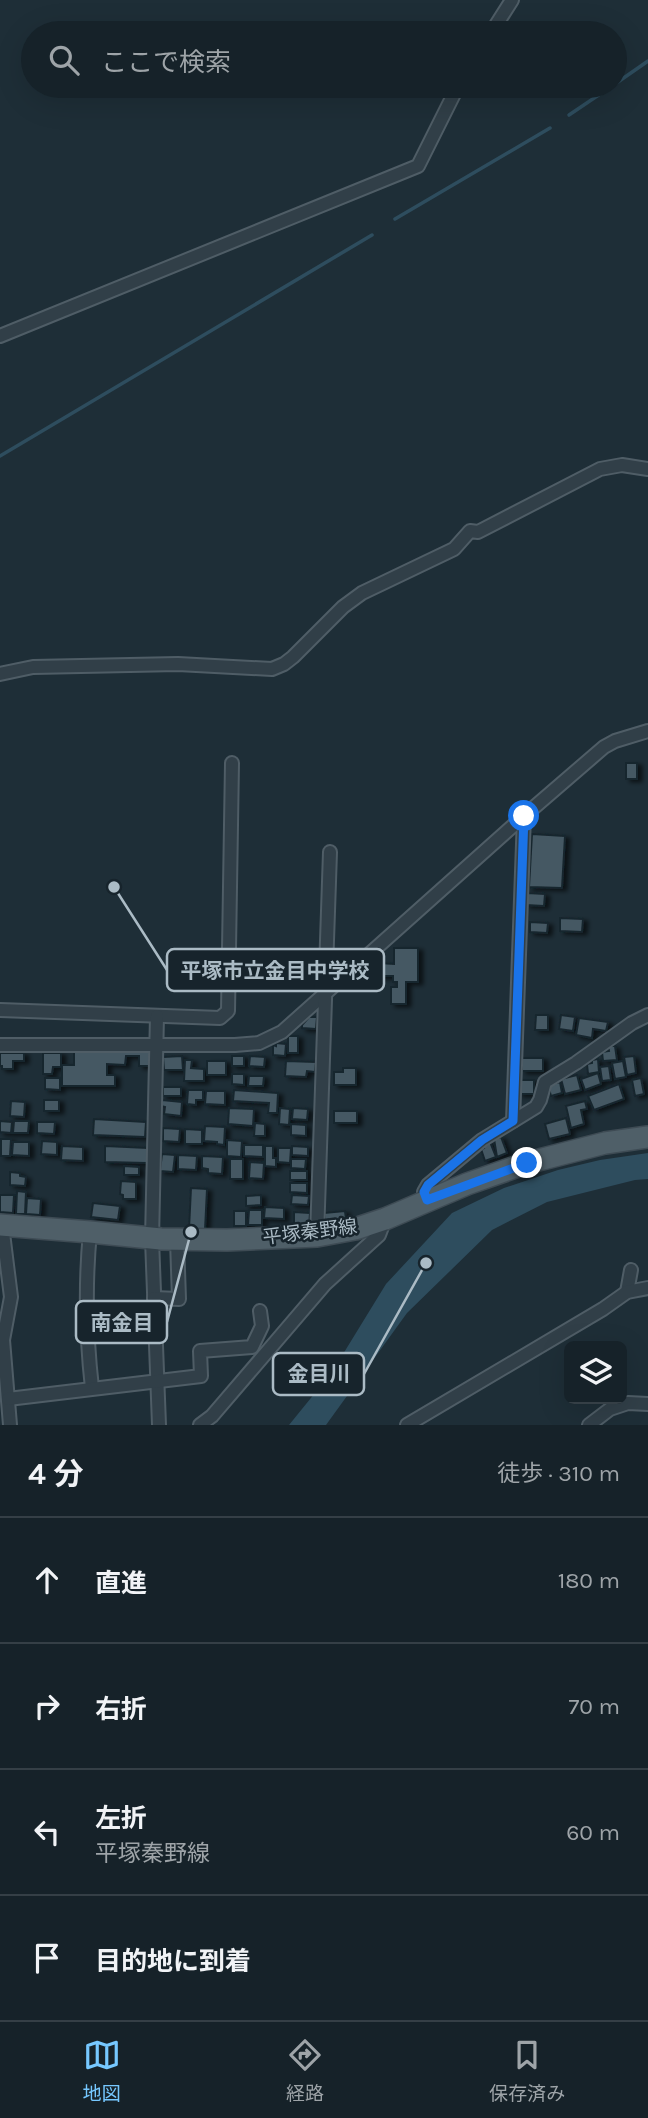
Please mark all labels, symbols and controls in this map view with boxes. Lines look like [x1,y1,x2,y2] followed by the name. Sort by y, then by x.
[21,21,627,98] search box
[45,41,83,79] icon: search
[101,47,231,78] text: ここで検索
[508,800,539,831] route start
[167,949,384,991] callout: 平塚市立金目中学校
[181,959,370,983] text: 平塚市立金目中学校
[511,1147,542,1178] route end
[262,1215,358,1249] street label: 平塚秦野線
[76,1301,167,1343] callout: 南金目
[91,1311,154,1335] text: 南金目
[564,1341,627,1404] map controls
[564,1341,627,1404] button: layers
[273,1353,364,1395] callout: 金目川
[288,1362,351,1386] text: 金目川
[28,1456,83,1492] text: 4 分
[497,1460,620,1487] text: 徒歩 · 310 m
[28,1561,66,1599] icon: ahead
[558,1567,620,1594] text: 180 m
[95,1568,147,1599] text: 直進
[28,1687,66,1725] icon: right
[569,1693,620,1720] text: 70 m
[95,1694,147,1725] text: 右折
[95,1803,147,1834] text: 左折
[28,1813,66,1851] icon: left
[566,1819,620,1846] text: 60 m
[95,1840,210,1867] text: 平塚秦野線
[28,1939,66,1977] icon: arrive
[95,1946,251,1977] text: 目的地に到着
[83,2036,121,2105] tab: 地図
[286,2036,324,2105] tab: 経路
[489,2036,565,2105] tab: 保存済み

